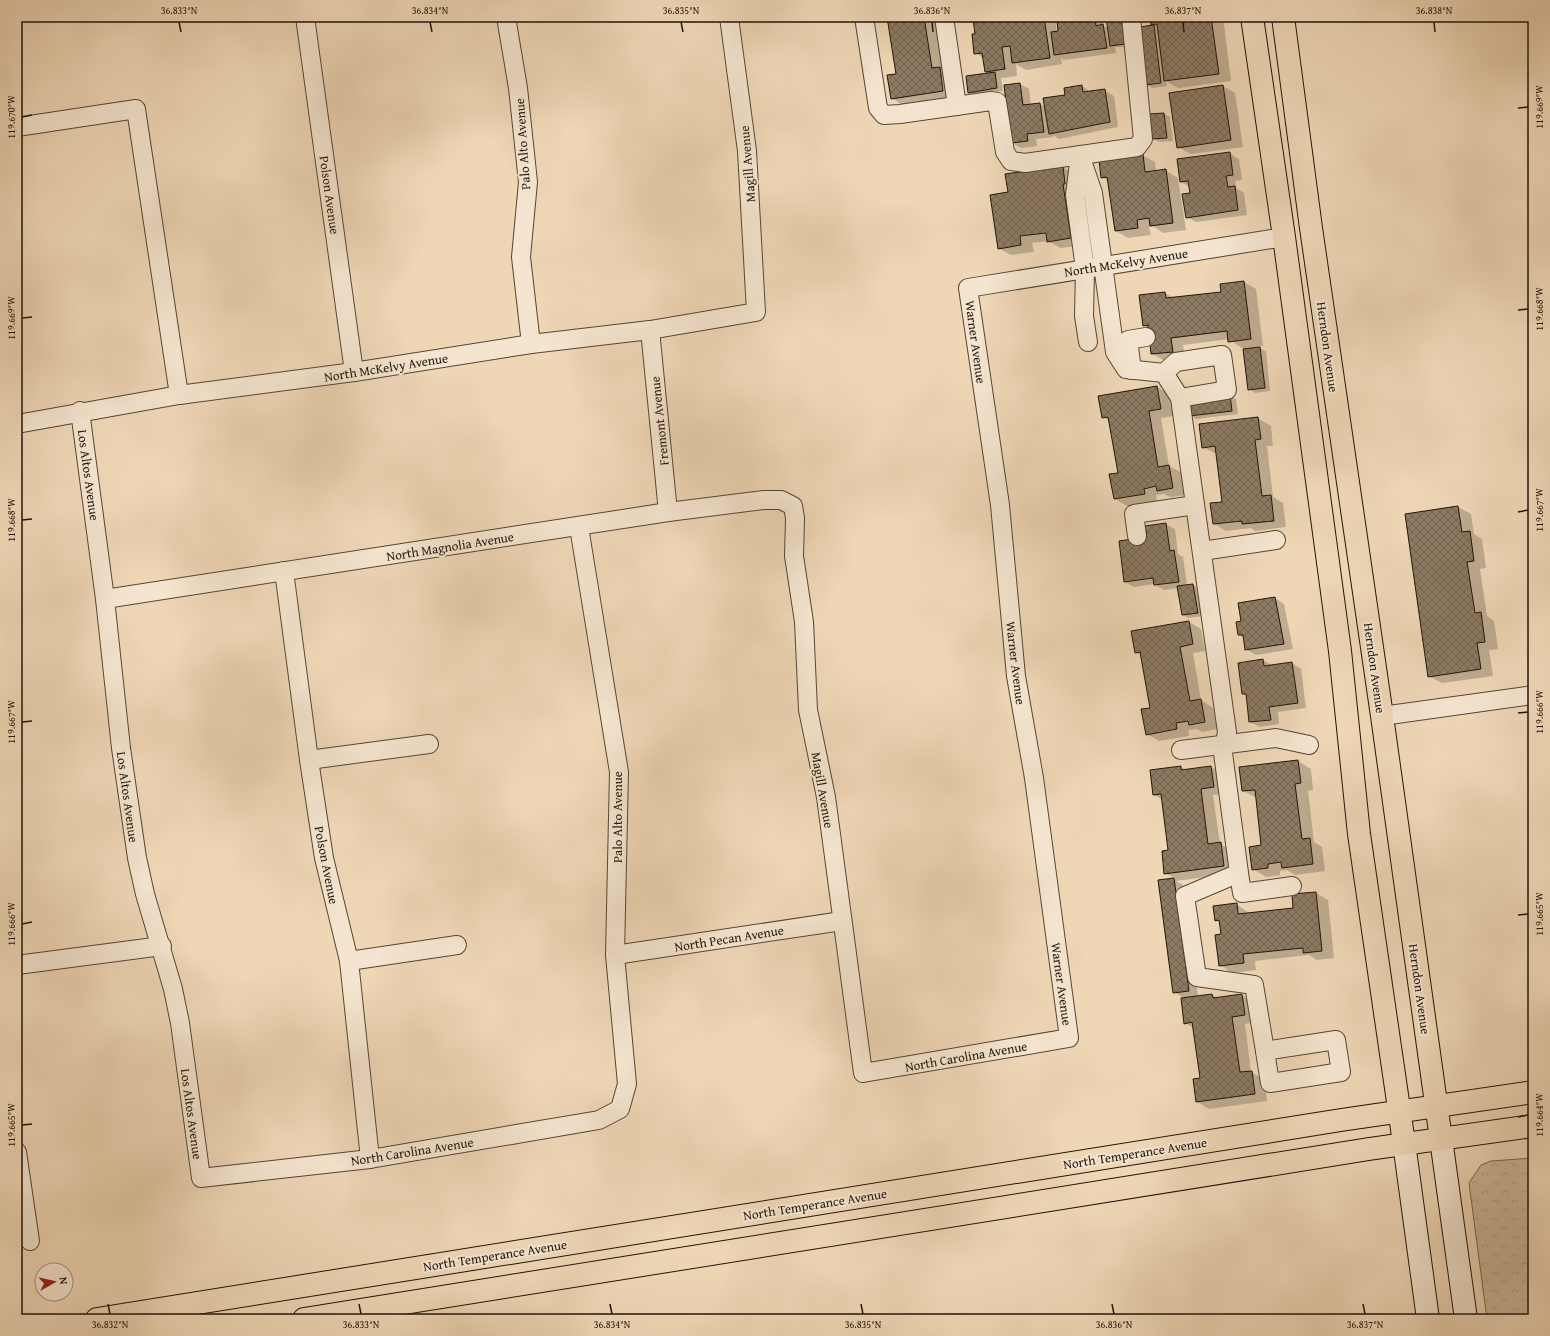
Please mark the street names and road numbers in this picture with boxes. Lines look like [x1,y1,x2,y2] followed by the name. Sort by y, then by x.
[510,97,535,190] street label: Palo Alto Avenue
[735,125,760,203] street label: Magill Avenue
[315,155,344,236] street label: Polson Avenue
[1063,243,1189,282] street label: North McKelvy Avenue
[960,299,991,385] street label: Warner Avenue
[1312,301,1343,393] street label: Herndon Avenue
[323,348,449,387] street label: North McKelvy Avenue
[645,375,674,466] street label: Fremont Avenue
[73,428,104,522] street label: Los Altos Avenue
[385,527,515,566] street label: North Magnolia Avenue
[1001,620,1030,706] street label: Warner Avenue
[1359,622,1390,714] street label: Herndon Avenue
[112,750,143,844] street label: Los Altos Avenue
[806,751,839,830] street label: Magill Avenue
[608,771,627,863] street label: Palo Alto Avenue
[310,824,343,906] street label: Polson Avenue
[673,920,785,957] street label: North Pecan Avenue
[1046,941,1077,1027] street label: Warner Avenue
[1404,943,1435,1035] street label: Herndon Avenue
[903,1036,1029,1077] street label: North Carolina Avenue
[176,1067,207,1161] street label: Los Altos Avenue
[349,1132,475,1171] street label: North Carolina Avenue
[1062,1133,1208,1174] street label: North Temperance Avenue
[742,1184,888,1225] street label: North Temperance Avenue
[422,1235,568,1276] street label: North Temperance Avenue

